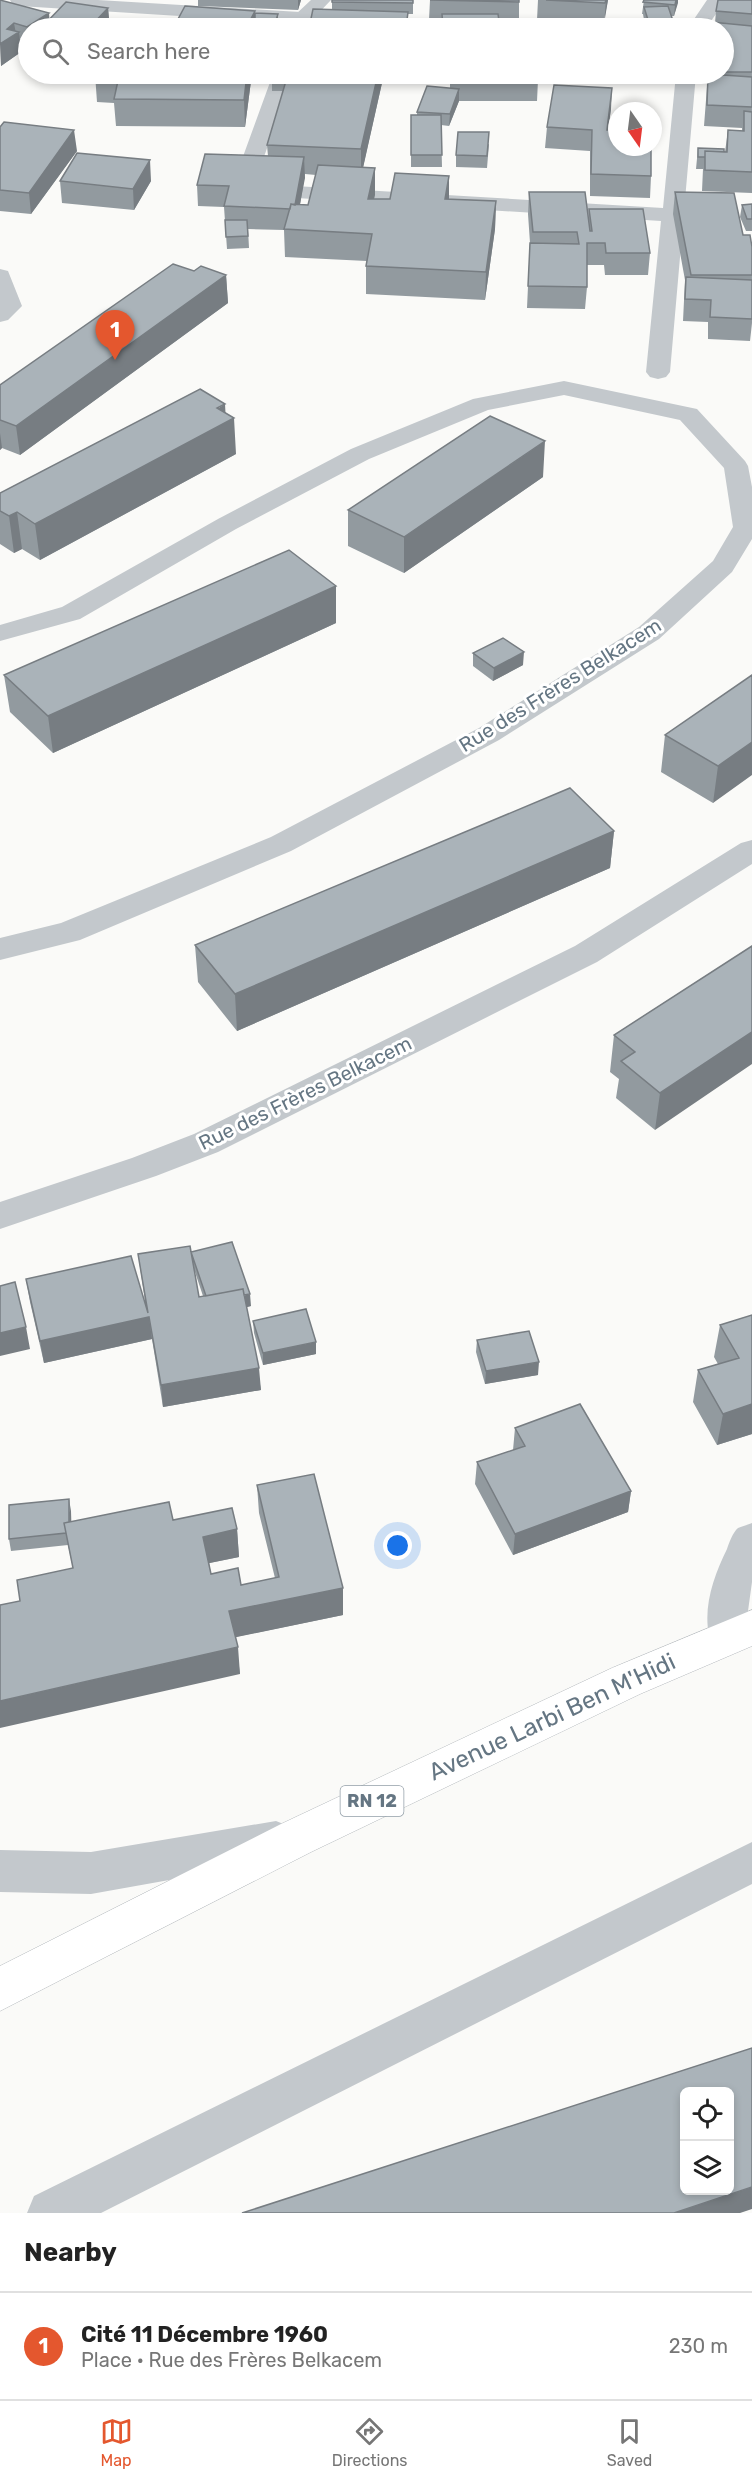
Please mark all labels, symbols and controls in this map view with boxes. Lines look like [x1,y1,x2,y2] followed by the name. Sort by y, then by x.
[18,18,734,84] search box
[39,35,72,68] icon: search
[87,38,210,65] text: Search here
[608,102,662,156] north arrow
[96,310,134,360] pin: 1
[455,613,665,757] street label: Rue des Frères Belkacem
[195,1031,415,1155] street label: Rue des Frères Belkacem
[383,1531,412,1560] your location
[424,1647,680,1787] street label: Avenue Larbi Ben M'Hidi
[340,1786,404,1816] road number: RN 12
[680,2087,734,2195] map controls
[680,2087,734,2141] button: locate
[680,2141,734,2195] button: layers
[24,2237,117,2268] text: Nearby
[81,2321,328,2348] text: Cité 11 Décembre 1960
[39,2334,48,2358] text: 1
[669,2334,728,2358] text: 230 m
[81,2348,382,2372] text: Place · Rue des Frères Belkacem
[100,2415,133,2470] tab: Map
[332,2415,408,2470] tab: Directions
[607,2415,652,2470] tab: Saved

